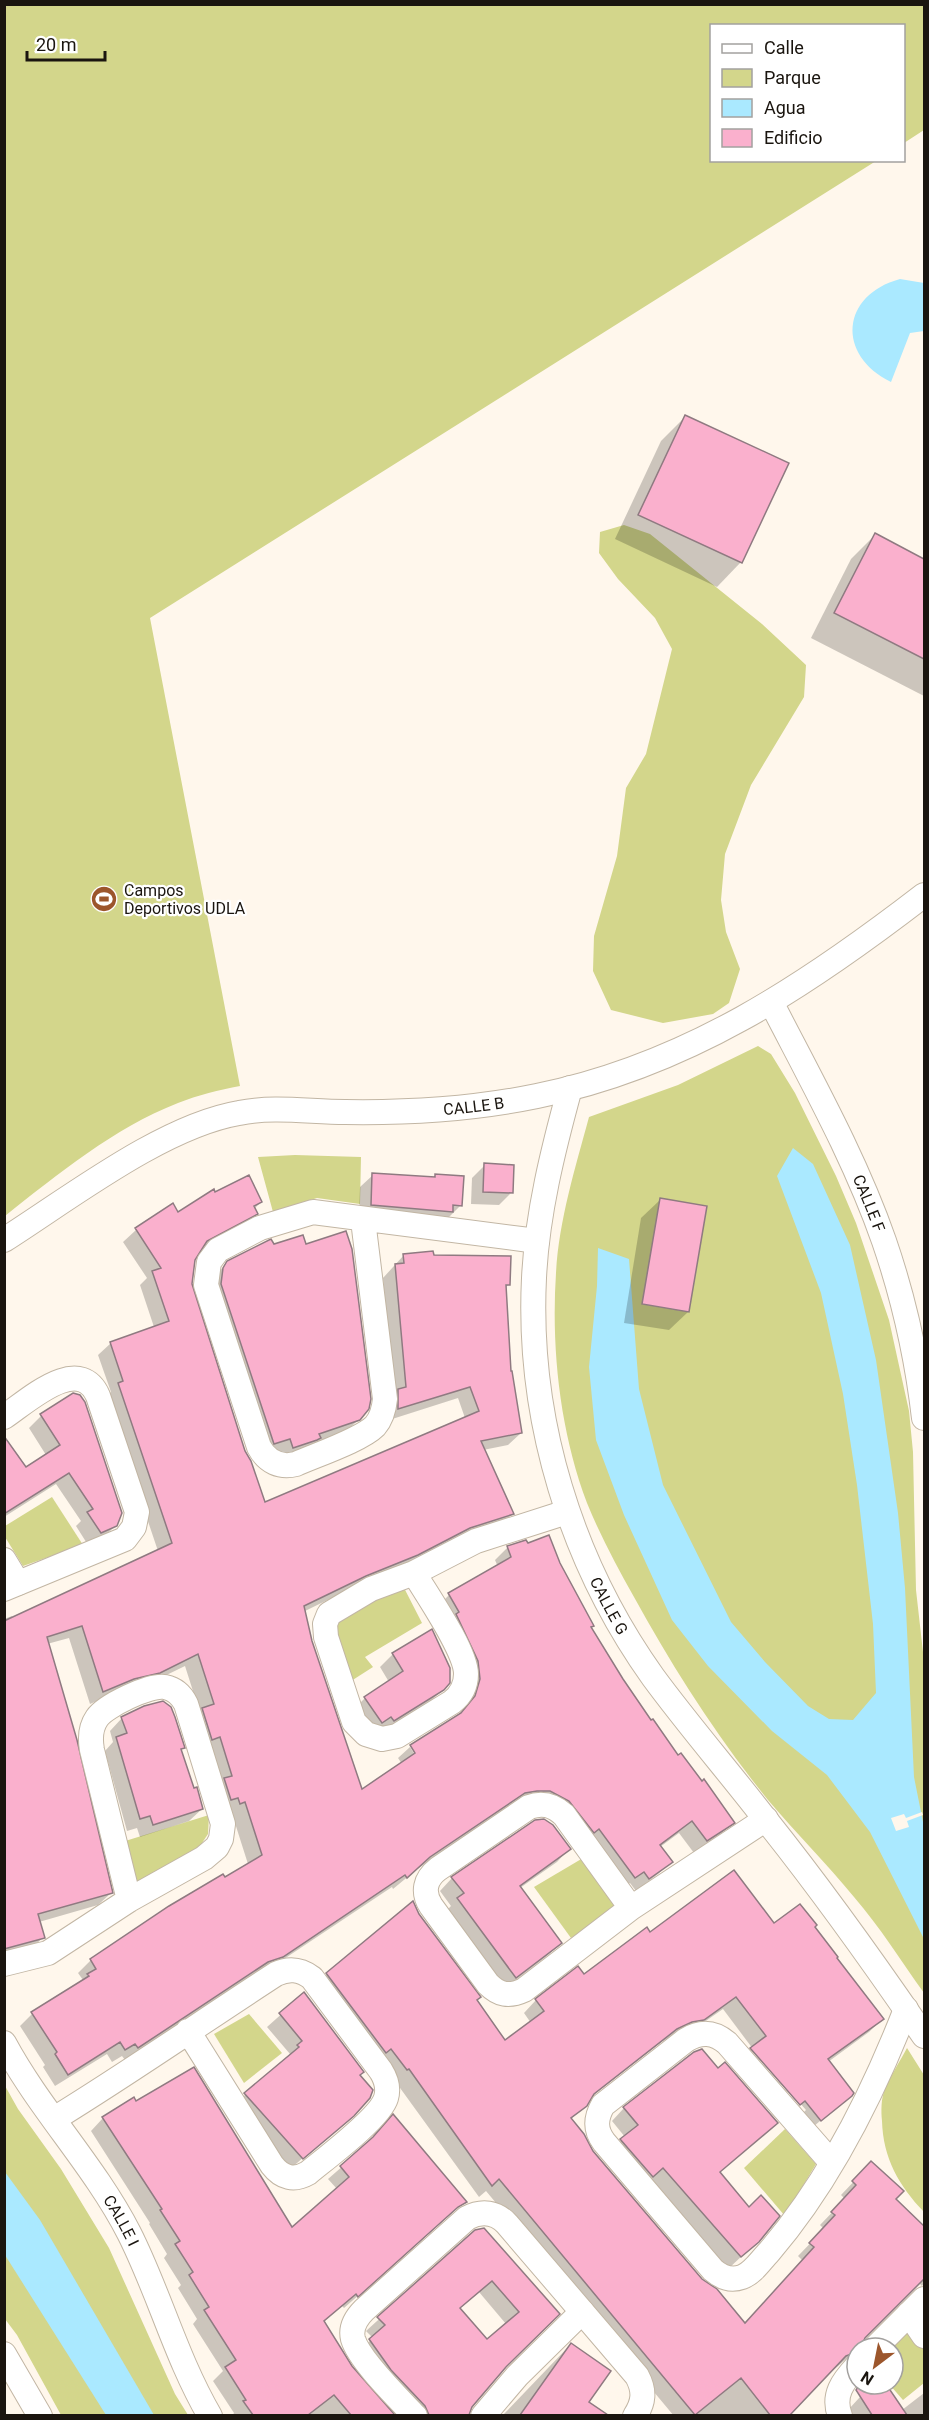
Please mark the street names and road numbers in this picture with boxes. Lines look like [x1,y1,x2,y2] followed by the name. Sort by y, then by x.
[442,1093,505,1119] street label: CALLE B
[849,1172,889,1234] street label: CALLE F
[586,1574,632,1638] street label: CALLE G
[100,2191,143,2249] street label: CALLE I

